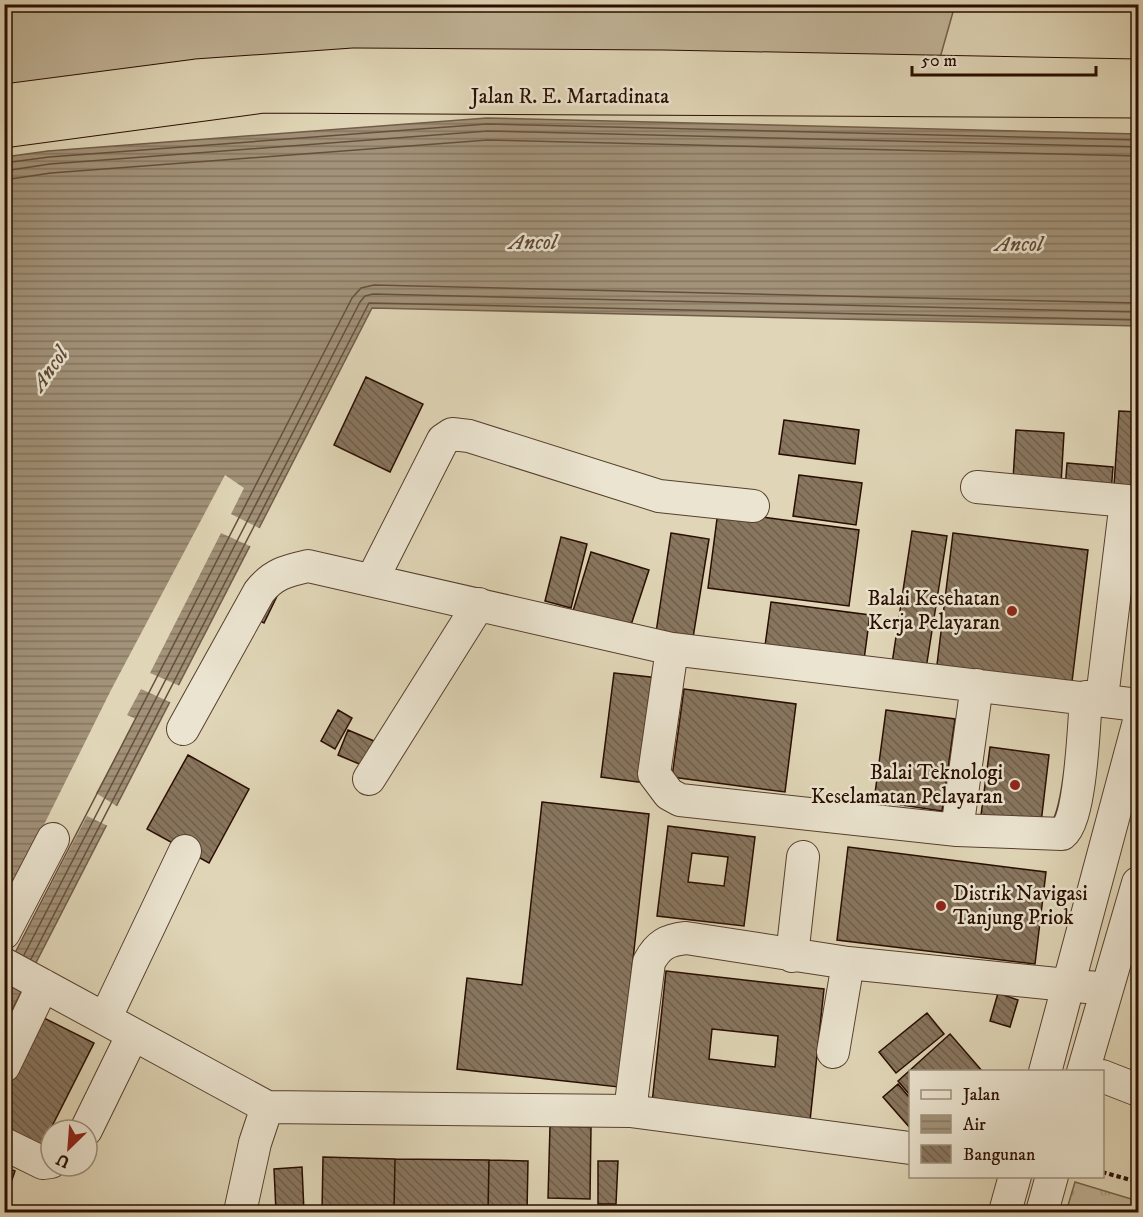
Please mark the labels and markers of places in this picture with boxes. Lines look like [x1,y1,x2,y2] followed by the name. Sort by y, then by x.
[867,586,1000,636] place label: Balai Kesehatan Kerja Pelayaran
[1005,604,1019,618] marker: Balai Kesehatan Kerja Pelayaran
[811,760,1003,810] place label: Balai Teknologi Keselamatan Pelayaran
[1008,778,1022,792] marker: Balai Teknologi Keselamatan Pelayaran
[953,881,1088,931] place label: Distrik Navigasi Tanjung Priok
[934,899,948,913] marker: Distrik Navigasi Tanjung Priok

